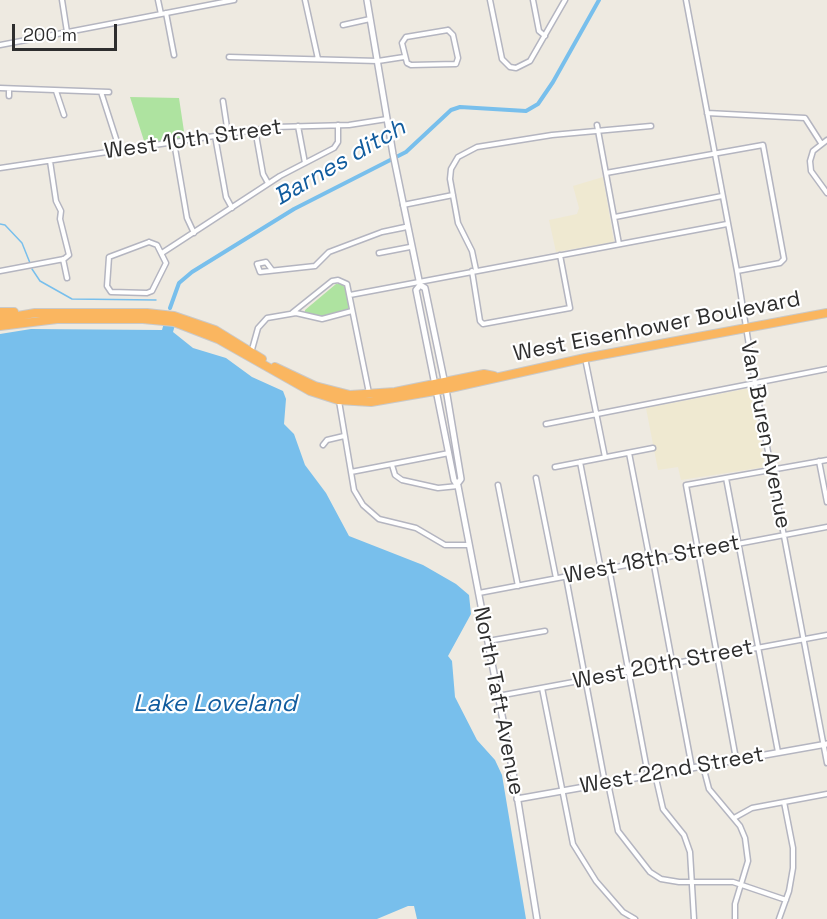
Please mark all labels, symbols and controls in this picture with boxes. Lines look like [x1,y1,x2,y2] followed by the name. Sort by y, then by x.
[15,12,120,50] scale bar
[23,23,77,46] text: 200 m
[103,114,283,166] street label: West 10th Street
[269,114,411,212] water label: Barnes ditch
[511,286,803,368] street label: West Eisenhower Boulevard
[734,339,796,531] street label: Van Buren Avenue
[562,530,742,590] street label: West 18th Street
[467,604,529,798] street label: North Taft Avenue
[571,635,755,695] street label: West 20th Street
[133,690,297,718] water label: Lake Loveland
[578,742,766,800] street label: West 22nd Street

